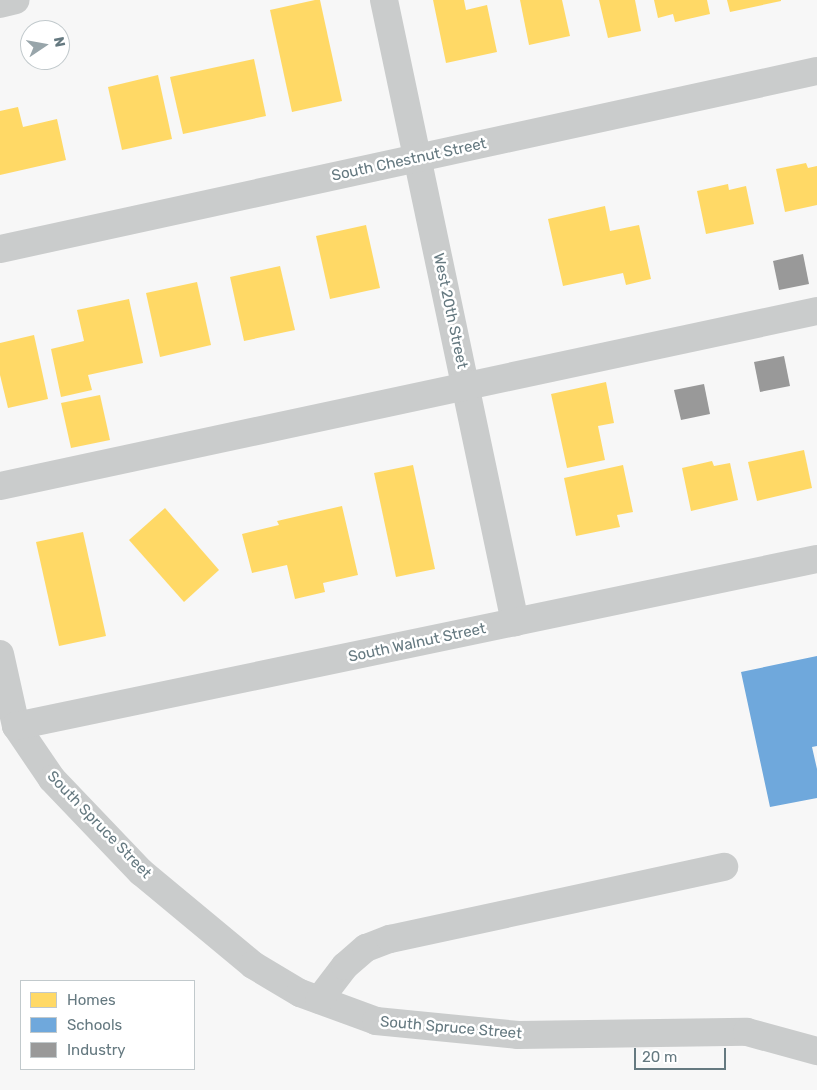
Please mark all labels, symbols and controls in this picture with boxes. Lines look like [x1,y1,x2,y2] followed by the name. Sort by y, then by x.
[20,20,70,70] north arrow
[50,35,69,49] text: N
[330,135,488,185] street label: South Chestnut Street
[429,252,471,370] street label: West 20th Street
[347,620,487,666] street label: South Walnut Street
[43,768,155,882] street label: South Spruce Street
[20,980,195,1070] legend
[67,991,116,1009] text: Homes
[379,1013,523,1043] street label: South Spruce Street
[67,1016,122,1034] text: Schools
[637,1038,730,1070] scale bar
[67,1041,126,1059] text: Industry
[642,1048,677,1066] text: 20 m

